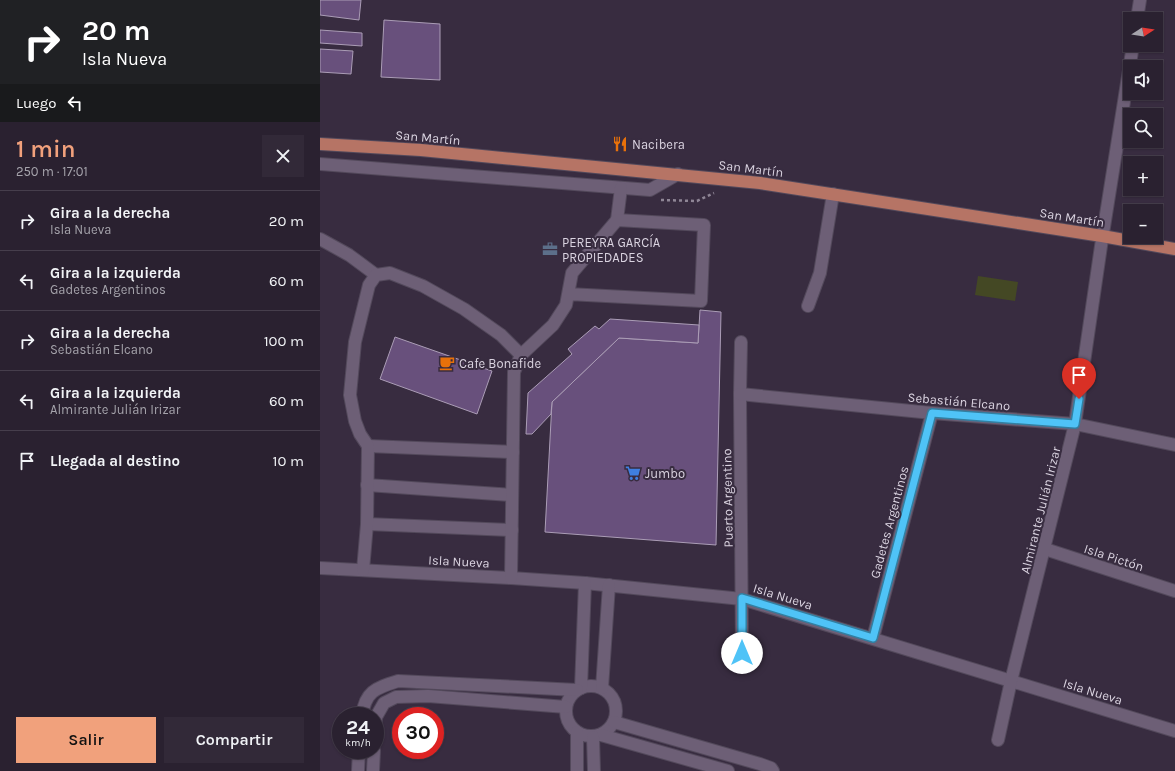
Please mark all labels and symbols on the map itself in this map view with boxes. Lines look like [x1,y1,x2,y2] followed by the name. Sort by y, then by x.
[1123,12,1163,52] north arrow
[395,127,461,148] street label: San Martín
[611,135,629,153] restaurant icon: Nacibera
[632,137,685,152] place label: Nacibera
[718,157,784,180] street label: San Martín
[1038,205,1105,230] street label: San Martín
[562,233,661,265] place label: PEREYRA GARCÍA PROPIEDADES
[541,240,559,258] office icon: PEREYRA GARCÍA PROPIEDADES
[438,354,456,372] cafe icon: Cafe Bonafide
[459,356,542,371] place label: Cafe Bonafide
[1062,358,1096,399] pin
[907,390,1011,413] street label: Sebastián Elcano
[1017,445,1064,575] street label: Almirante Julián Irizar
[719,448,736,548] street label: Puerto Argentino
[624,464,642,482] supermarket icon: Jumbo
[867,464,912,580] street label: Gadetes Argentinos
[645,466,685,481] place label: Jumbo
[1082,541,1146,574] street label: Isla Pictón
[428,552,490,571] street label: Isla Nueva
[751,580,814,613] street label: Isla Nueva
[721,632,763,674] position arrow
[1061,675,1124,708] street label: Isla Nueva
[392,707,444,759] speed limit sign: 30

